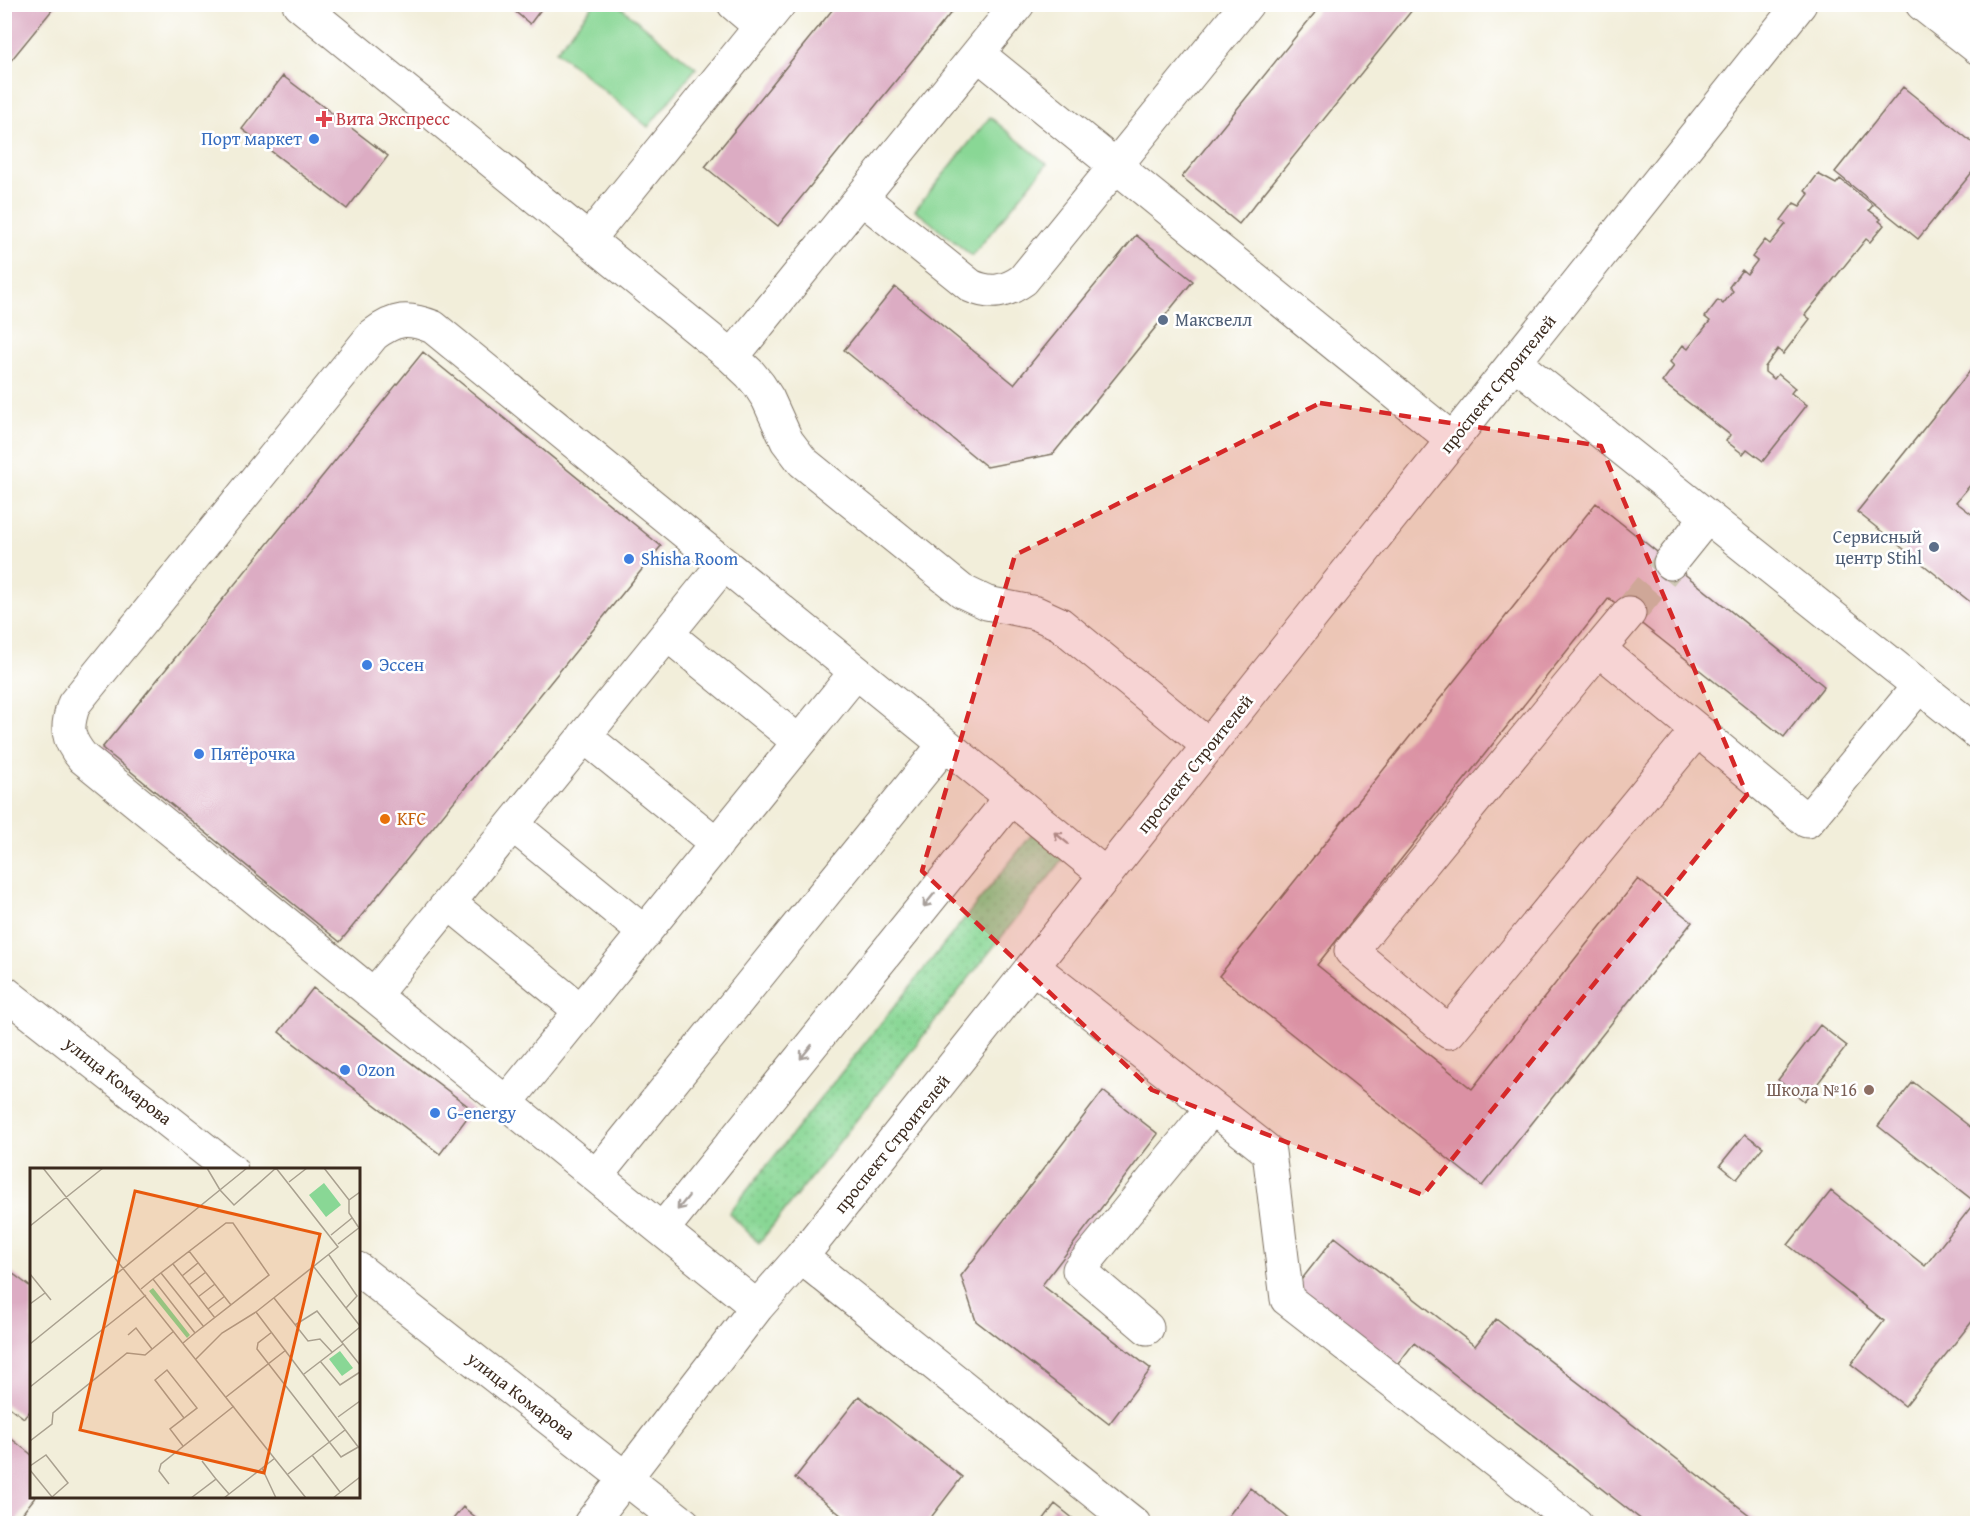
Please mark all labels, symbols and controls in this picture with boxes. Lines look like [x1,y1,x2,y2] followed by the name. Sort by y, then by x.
[336,105,450,132] place label: Вита Экспресс
[317,112,331,126] marker: Вита Экспресс
[201,125,302,152] place label: Порт маркет
[307,132,321,146] marker: Порт маркет
[1175,306,1252,333] place label: Максвелл
[1433,308,1562,459] street label: проспект Строителей
[1156,313,1170,327] marker: Максвелл
[1833,523,1922,571] place label: Сервисный центр Stihl
[1927,540,1941,554] marker: Сервисный центр Stihl
[641,545,738,572] place label: Shisha Room
[622,552,636,566] marker: Shisha Room
[379,651,424,678] place label: Эссен
[360,658,374,672] marker: Эссен
[1130,688,1259,839] street label: проспект Строителей
[211,740,296,767] place label: Пятёрочка
[192,747,206,761] marker: Пятёрочка
[397,805,426,832] place label: KFC
[378,812,392,826] marker: KFC
[1053,832,1069,845] one-way arrow
[922,892,935,908] one-way arrow
[58,1029,178,1132] street label: улица Комарова
[799,1043,812,1059] one-way arrow
[357,1056,395,1083] place label: Ozon
[338,1063,352,1077] marker: Ozon
[827,1068,956,1219] street label: проспект Строителей
[1767,1076,1857,1103] place label: Школа №16
[1862,1083,1876,1097] marker: Школа №16
[447,1099,516,1126] place label: G-energy
[428,1106,442,1120] marker: G-energy
[30,1168,360,1498] inset map
[677,1195,690,1211] one-way arrow
[461,1344,581,1447] street label: улица Комарова

